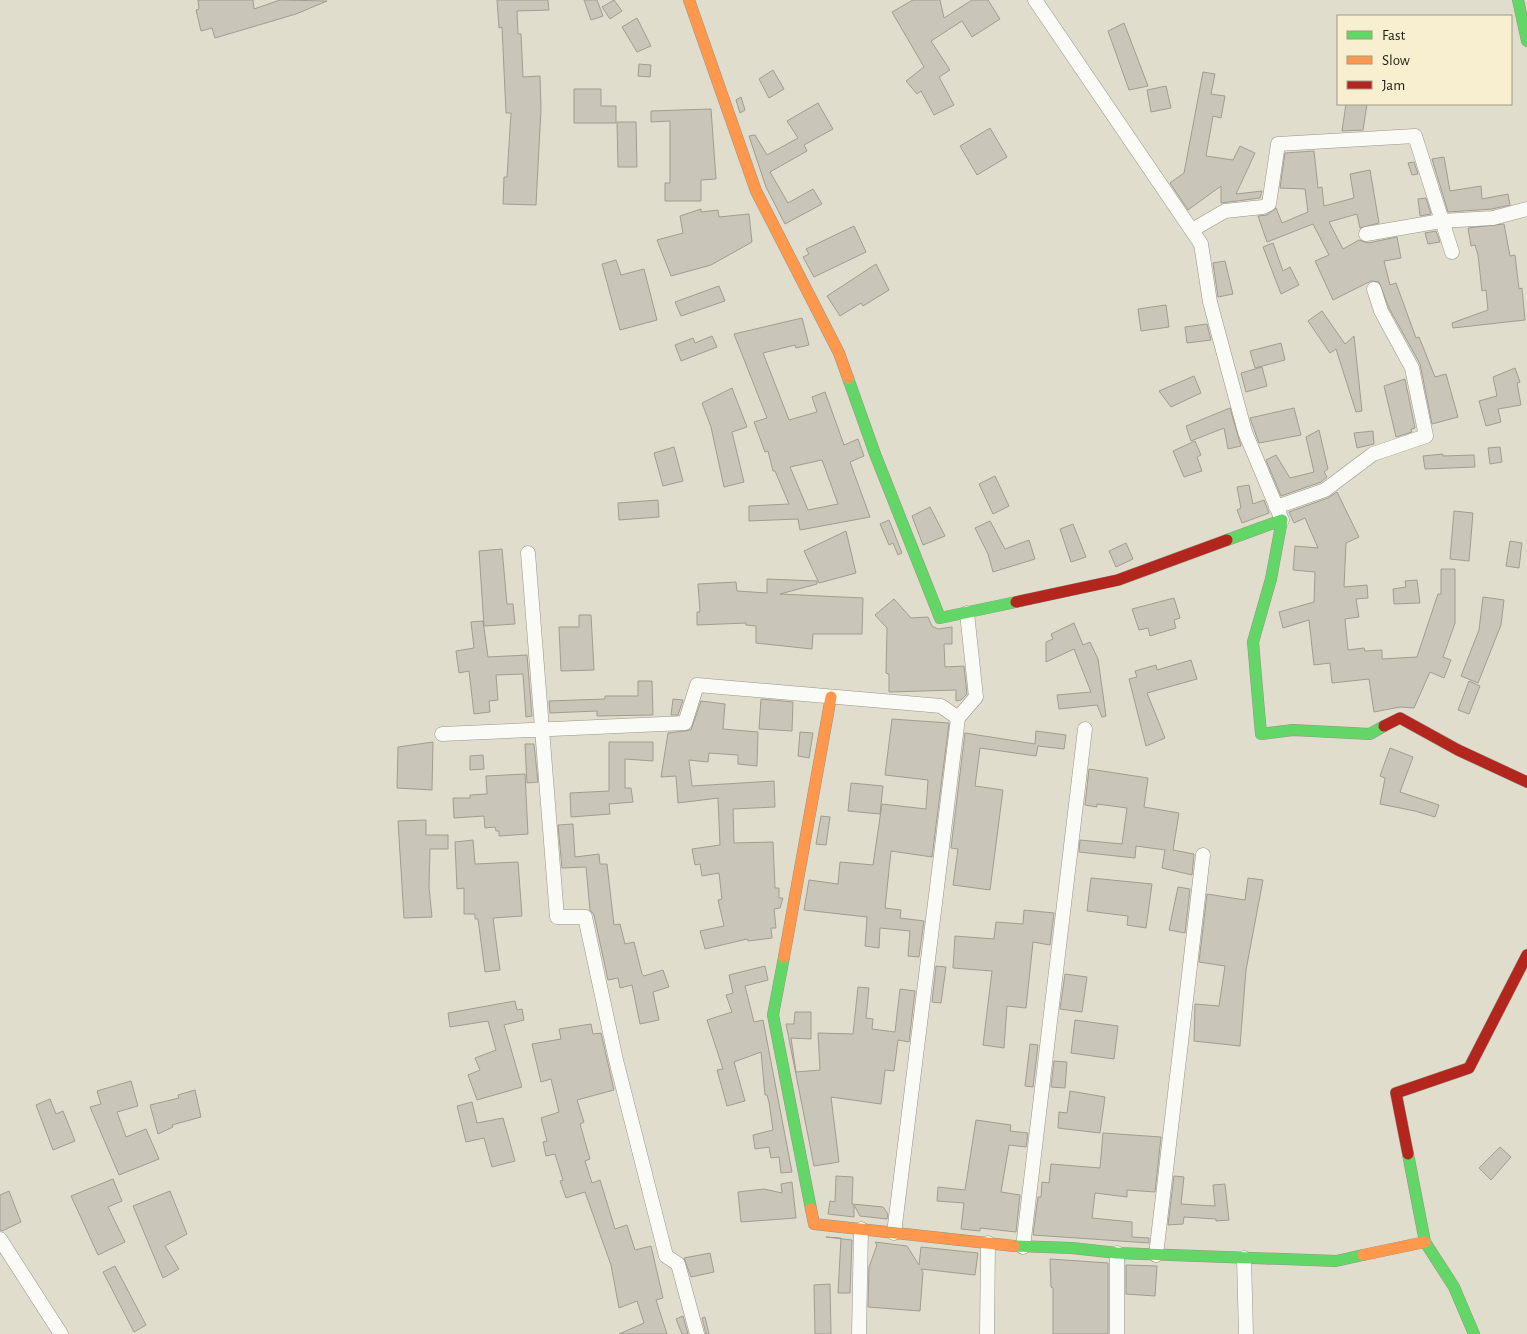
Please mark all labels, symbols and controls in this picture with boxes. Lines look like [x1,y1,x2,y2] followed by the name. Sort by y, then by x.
[1337,15,1512,105] legend
[1382,28,1406,43] text: Fast
[1382,53,1410,68] text: Slow
[1382,78,1405,93] text: Jam

